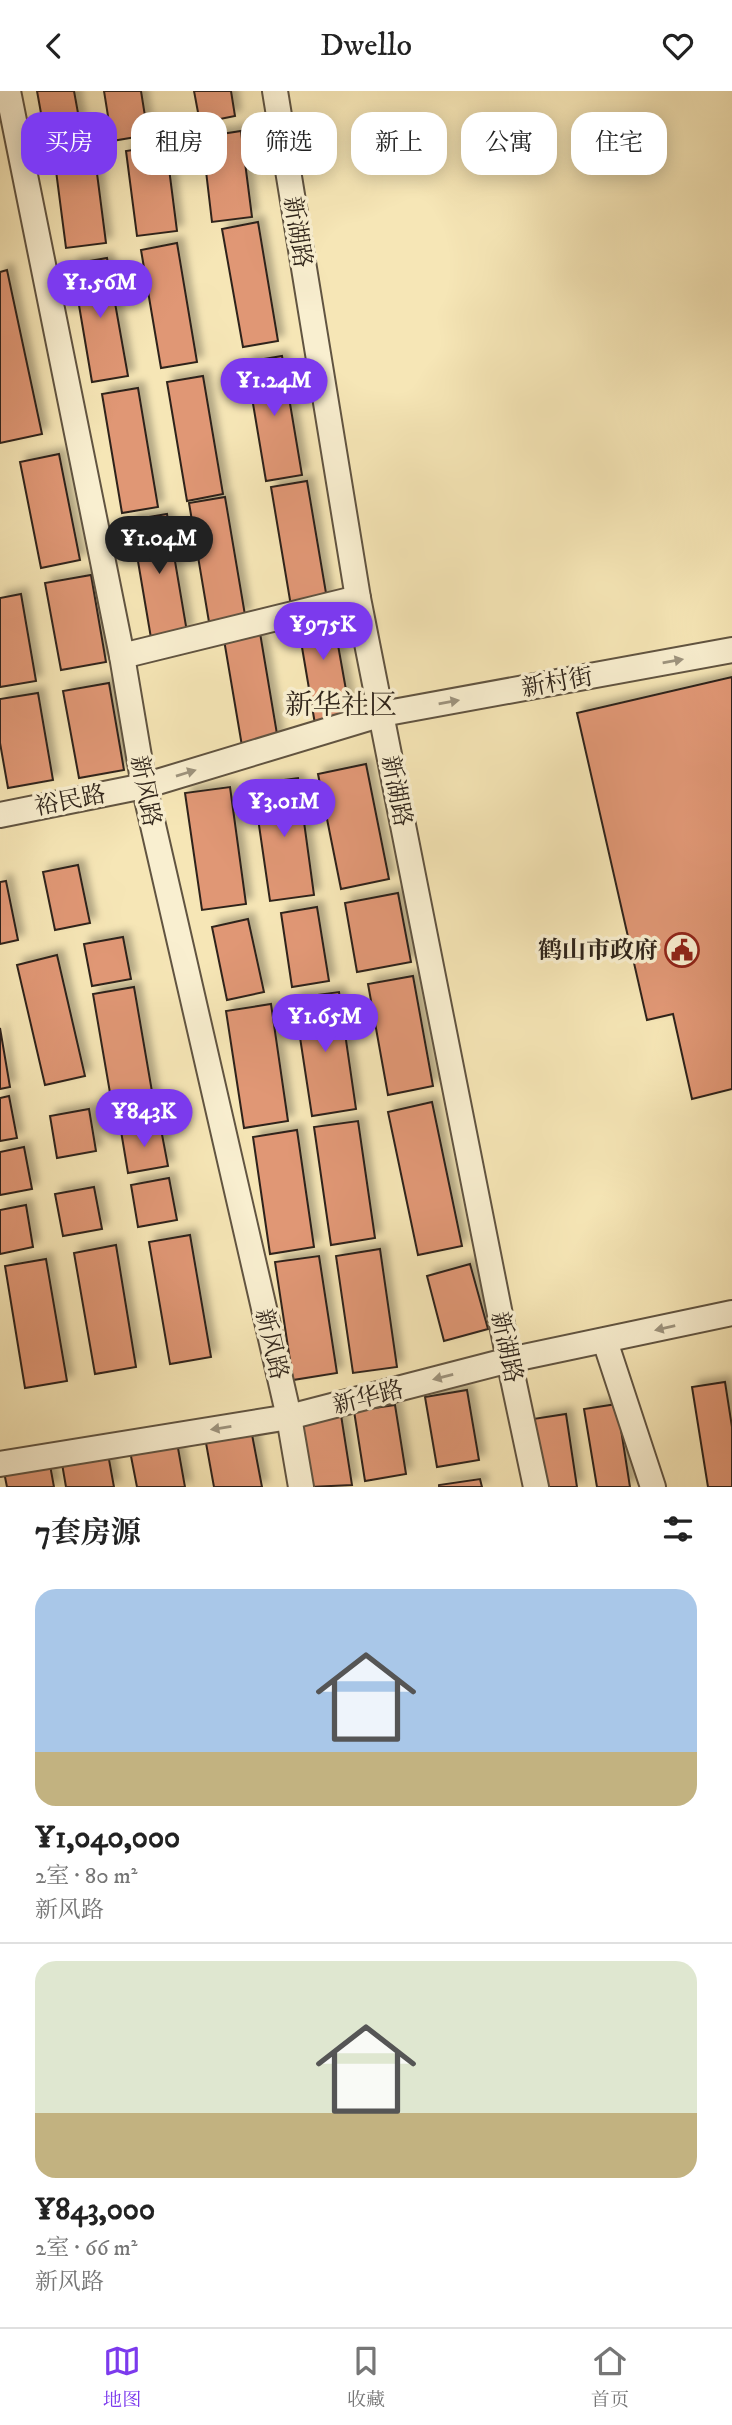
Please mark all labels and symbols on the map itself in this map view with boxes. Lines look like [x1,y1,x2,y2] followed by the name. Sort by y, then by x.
[277,194,317,270] street label: 新湖路
[43,261,157,320] pin: ¥1.56M
[217,359,331,418] pin: ¥1.24M
[102,517,216,576] pin: ¥1.04M
[274,603,372,662] pin: ¥975K
[662,655,684,666] one-way arrow
[519,662,595,704] street label: 新村街
[285,688,397,723] district label: 新华社区
[438,696,460,707] one-way arrow
[123,753,167,829] street label: 新风路
[374,753,418,829] street label: 新湖路
[176,768,197,778] one-way arrow
[32,779,108,823] street label: 裕民路
[227,779,341,839] pin: ¥3.01M
[663,931,701,969] public building icon: 鹤山市政府
[538,936,658,966] place label: 鹤山市政府
[268,995,382,1054] pin: ¥1.65M
[95,1089,193,1149] pin: ¥843K
[248,1306,294,1383] street label: 新风路
[484,1309,528,1386] street label: 新湖路
[654,1323,676,1334] one-way arrow
[432,1372,454,1383] one-way arrow
[330,1375,407,1421] street label: 新华路
[210,1423,232,1434] one-way arrow

